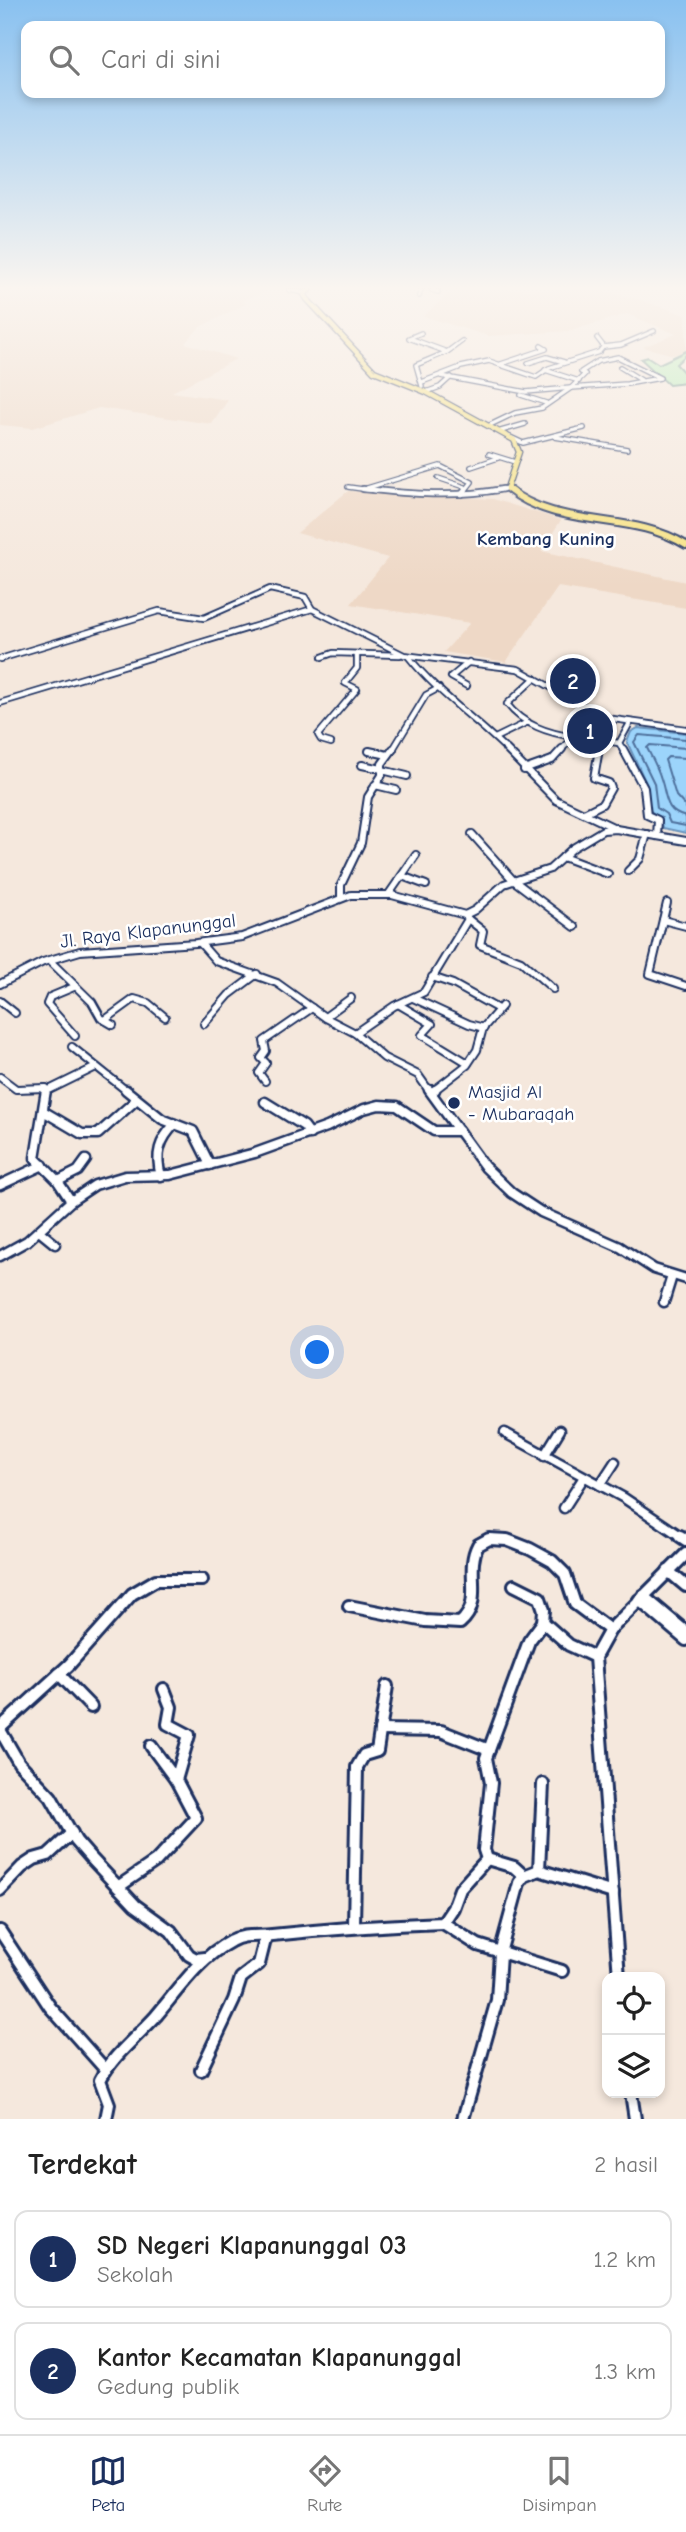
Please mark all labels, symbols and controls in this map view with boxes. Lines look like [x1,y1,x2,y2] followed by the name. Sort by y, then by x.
[21,21,665,98] search box
[45,41,83,79] icon: search
[101,45,221,75] text: Cari di sini
[477,528,615,550] district label: Kembang Kuning
[550,655,596,707] pin: 2
[567,705,613,757] pin: 1
[59,909,237,953] street label: Jl. Raya Klapanunggal
[468,1081,574,1125] place label: Masjid Al - Mubaraqah
[446,1095,462,1111] marker: Masjid Al - Mubaraqah
[300,1335,334,1369] your location
[602,1972,665,2098] map controls
[602,1972,665,2035] button: locate
[602,2035,665,2098] button: layers
[28,2147,137,2182] text: Terdekat
[594,2151,658,2178] text: 2 hasil
[97,2231,407,2261] text: SD Negeri Klapanunggal 03
[48,2246,58,2273] text: 1
[594,2246,656,2273] text: 1.2 km
[97,2261,173,2288] text: Sekolah
[97,2343,462,2373] text: Kantor Kecamatan Klapanunggal
[47,2358,59,2385] text: 2
[594,2358,656,2385] text: 1.3 km
[97,2373,239,2400] text: Gedung publik
[89,2452,127,2516] tab: Peta
[306,2452,344,2516] tab: Rute
[522,2452,597,2516] tab: Disimpan

